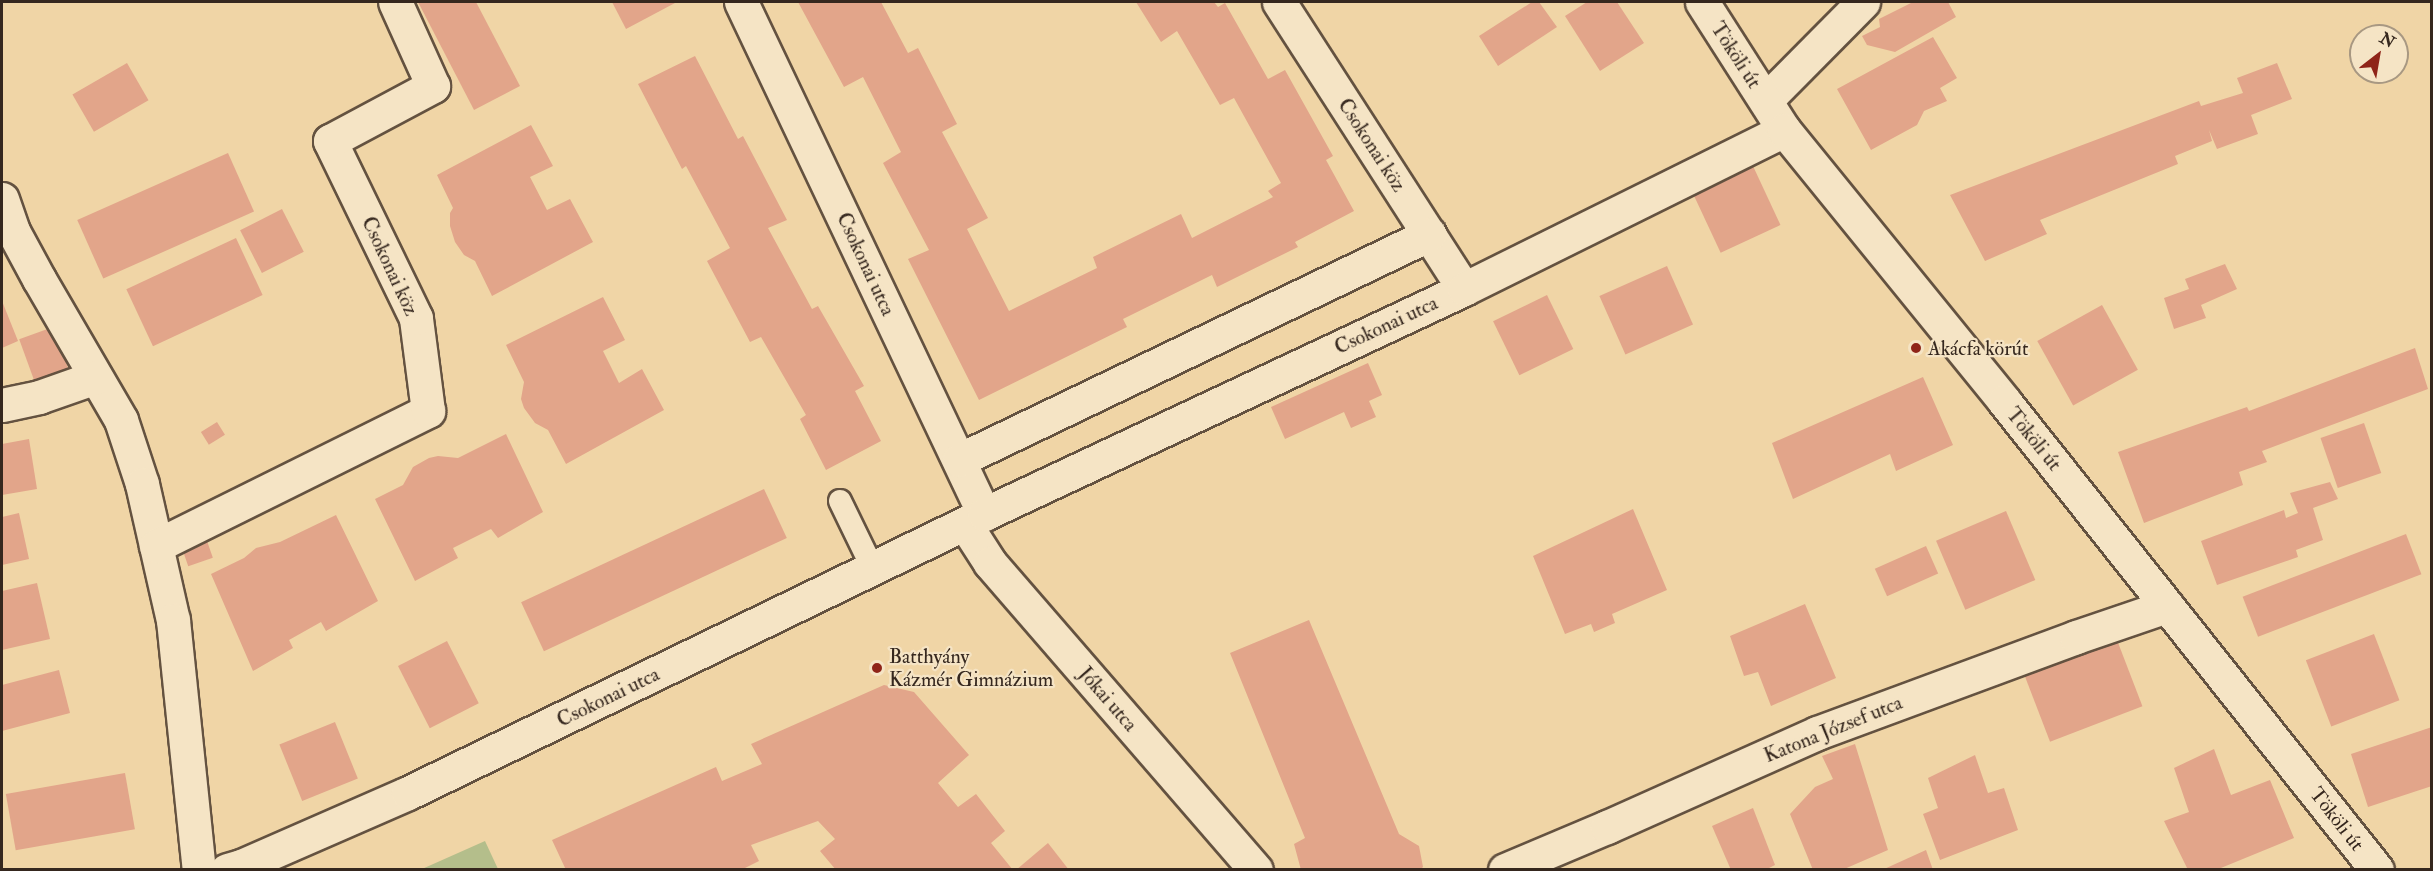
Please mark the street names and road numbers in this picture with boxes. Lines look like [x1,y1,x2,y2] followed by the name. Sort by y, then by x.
[1706,17,1766,93] street label: Tököli út
[1333,94,1411,196] street label: Csokonai köz
[832,209,900,319] street label: Csokonai utca
[357,213,423,319] street label: Csokonai köz
[1331,291,1441,359] street label: Csokonai utca
[2001,403,2067,475] street label: Tököli út
[553,662,663,732] street label: Csokonai utca
[1074,662,1142,736] street label: Jókai utca
[1760,690,1906,768] street label: Katona József utca
[2305,782,2369,856] street label: Tököli út

